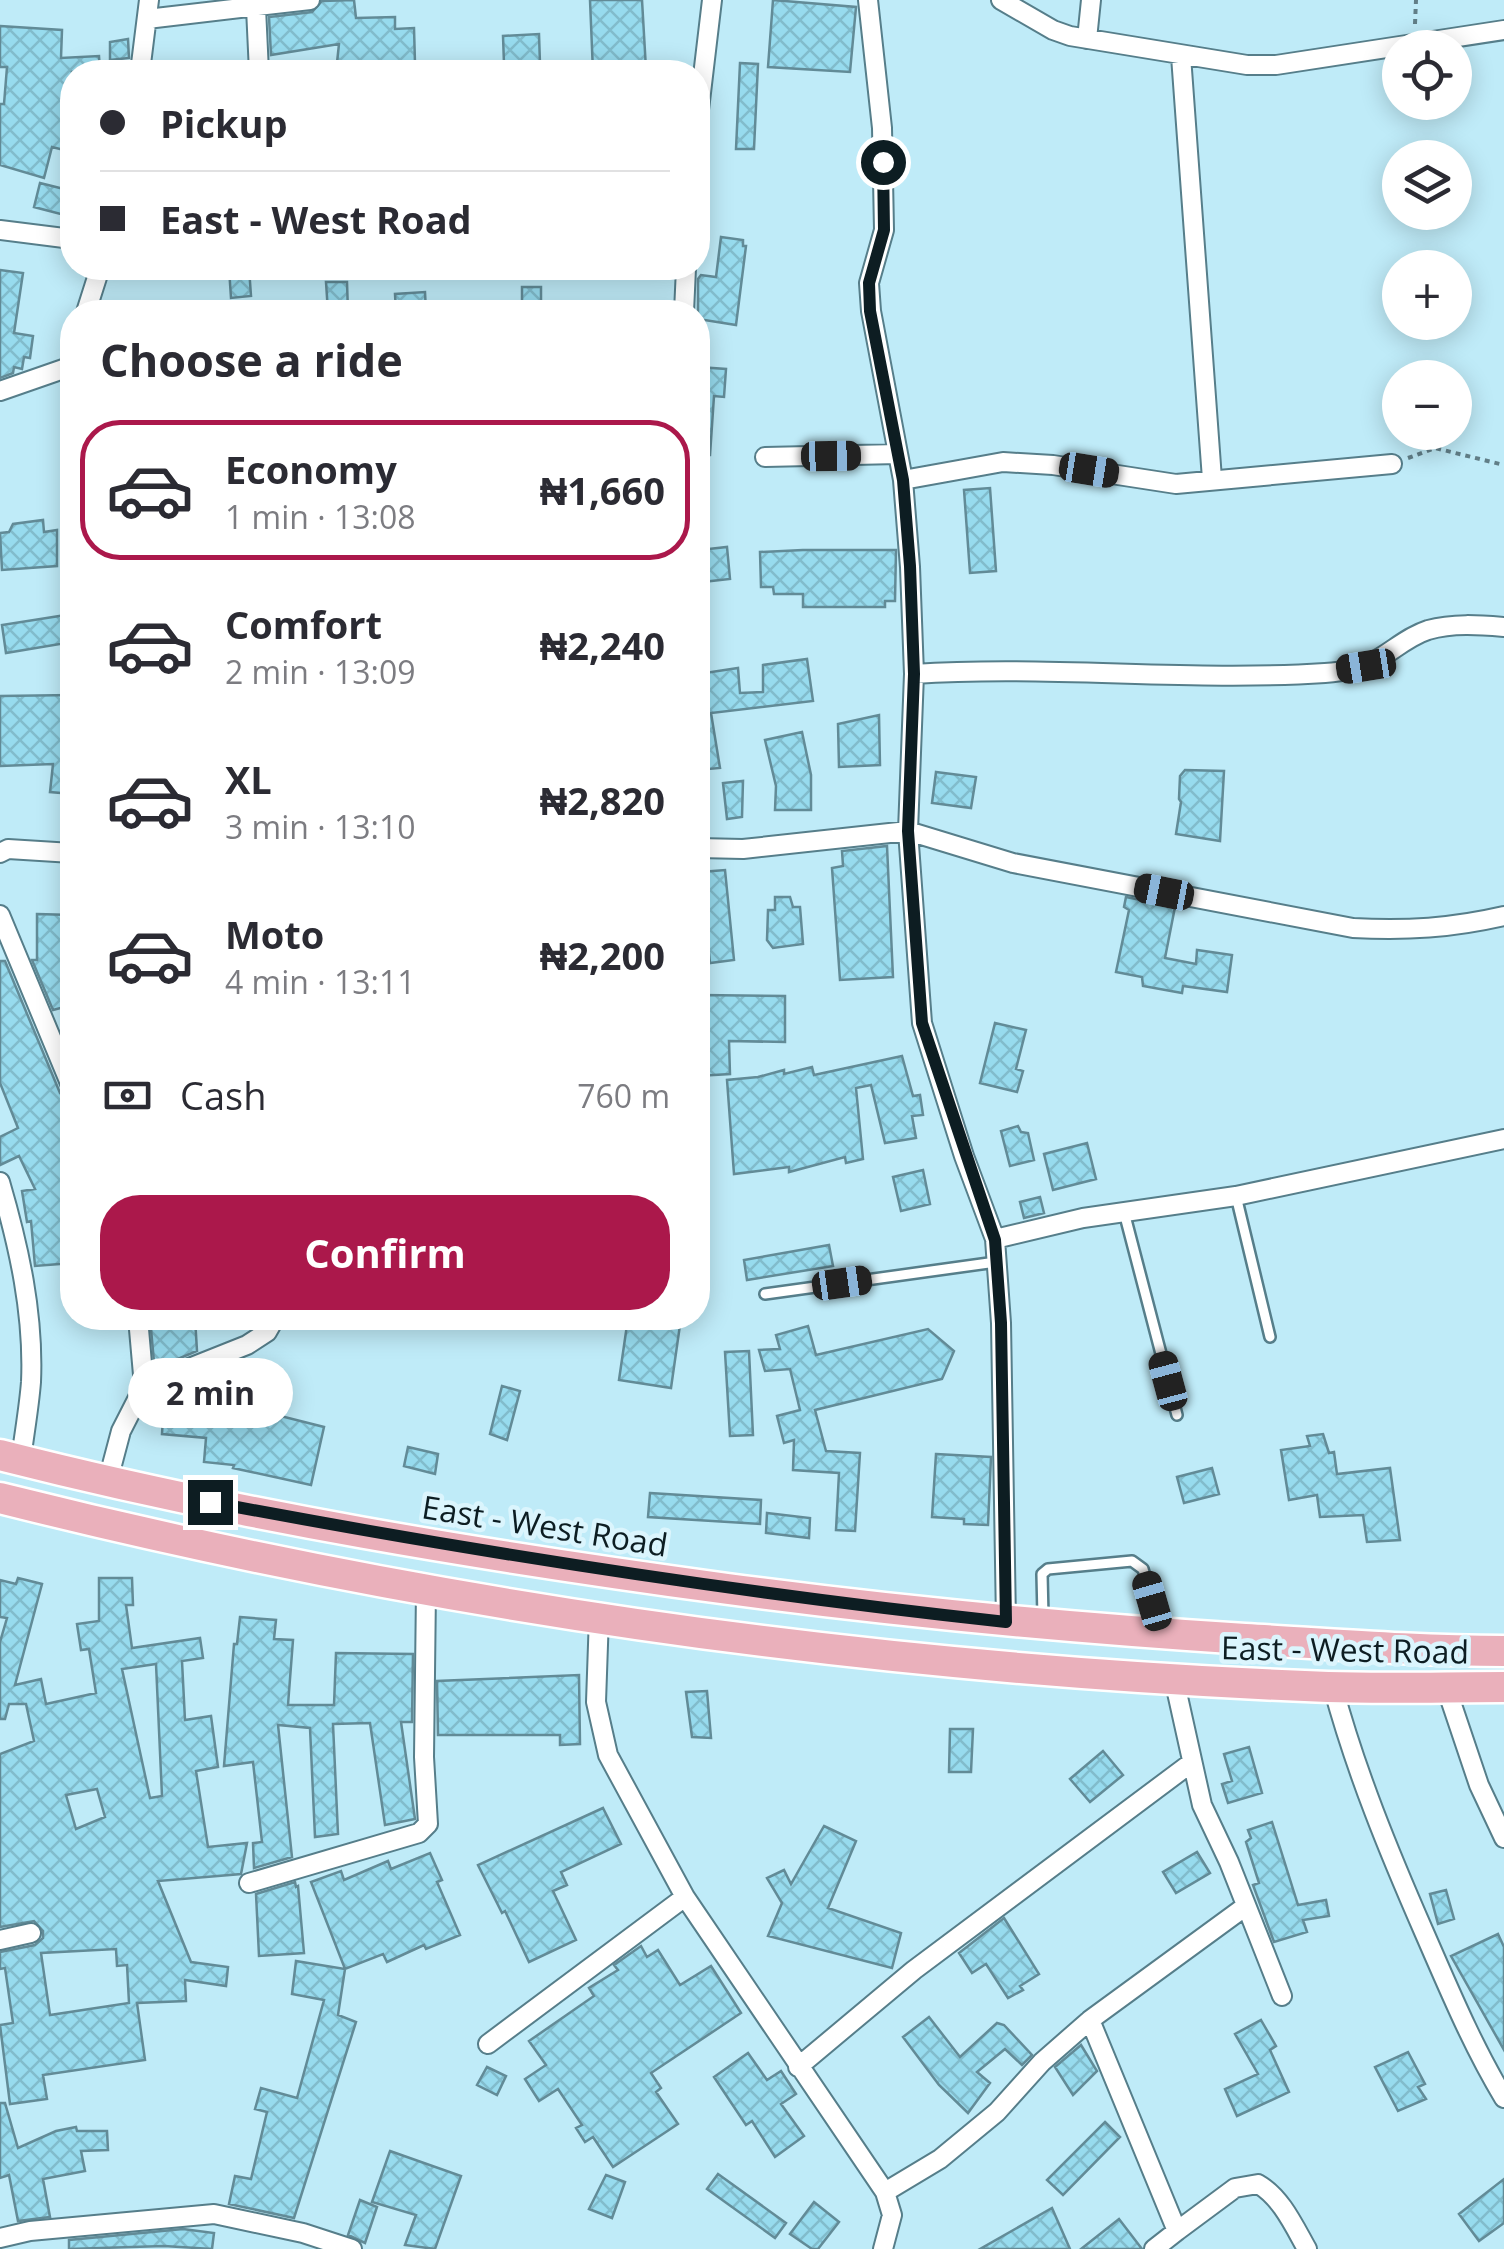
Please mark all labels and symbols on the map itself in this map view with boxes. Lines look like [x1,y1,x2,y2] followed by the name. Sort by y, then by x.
[861,140,906,185] route start
[801,440,861,472] car
[1057,450,1121,490] car
[1334,646,1398,686] car
[1132,872,1196,912] car
[810,1264,874,1302] car
[1146,1348,1190,1414] car
[128,1357,292,1427] callout: 2 min
[188,1480,233,1525] route end
[419,1484,671,1566] street label: East - West Road
[1129,1568,1175,1634] car
[1221,1625,1469,1673] street label: East - West Road

